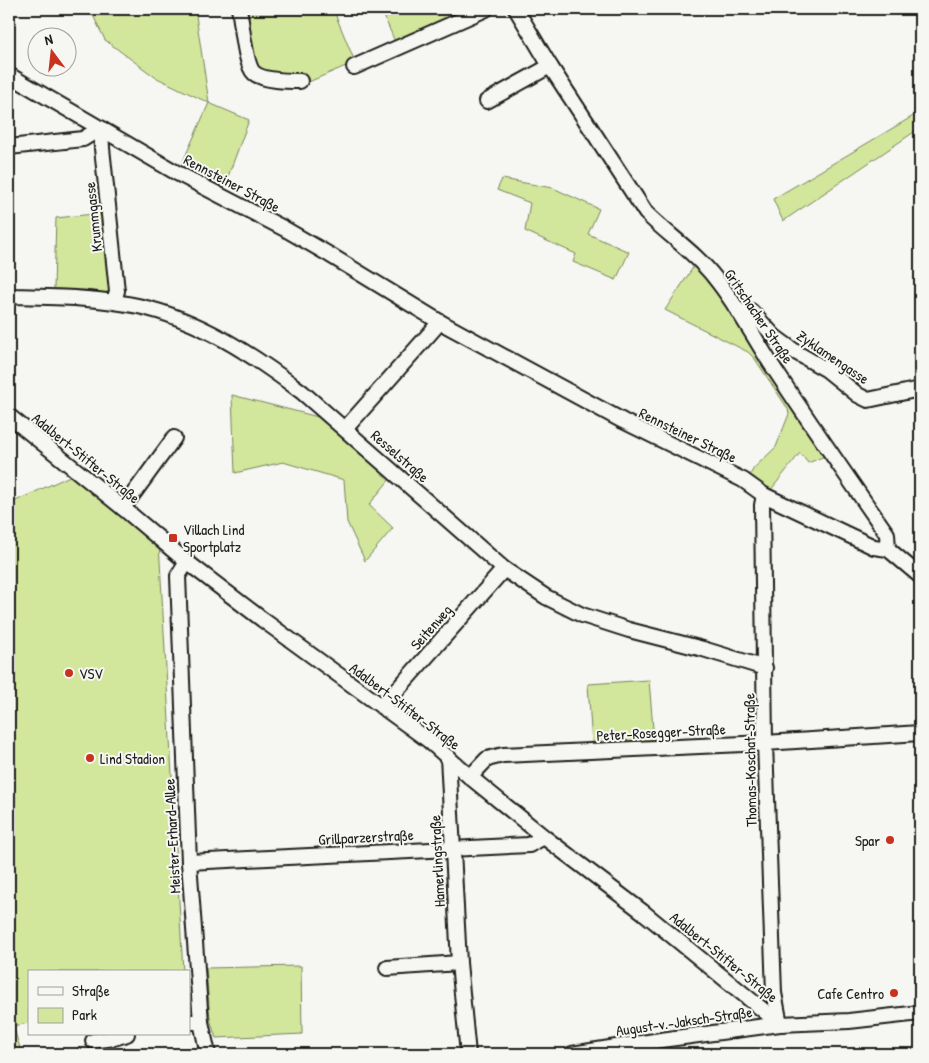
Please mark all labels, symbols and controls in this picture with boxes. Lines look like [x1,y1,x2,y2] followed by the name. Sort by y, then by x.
[28,28,78,78] north arrow
[42,29,55,49] text: N
[180,149,284,217] street label: Rennsteiner Straße
[79,181,107,253] street label: Krummgasse
[719,264,799,368] street label: Gritschacher Straße
[793,325,873,389] street label: Zyklamengasse
[636,402,740,468] street label: Rennsteiner Straße
[27,408,145,508] street label: Adalbert-Stifter-Straße
[366,425,434,487] street label: Resselstraße
[183,519,244,557] place label: Villach Lind Sportplatz
[167,532,179,544] marker: Villach Lind Sportplatz
[405,600,457,654] street label: Seitenweg
[345,657,465,755] street label: Adalbert-Stifter-Straße
[79,663,103,684] place label: VSV
[63,667,75,679] marker: VSV
[738,693,762,827] street label: Thomas-Koschat-Straße
[596,718,726,746] street label: Peter-Rosegger-Straße
[100,748,165,769] place label: Lind Stadion
[84,752,96,764] marker: Lind Stadion
[159,778,185,894] street label: Meister-Erhard-Allee
[424,814,450,908] street label: Hamerlingstraße
[318,824,414,850] street label: Grillparzerstraße
[855,830,880,851] place label: Spar
[884,834,896,846] marker: Spar
[665,907,783,1007] street label: Adalbert-Stifter-Straße
[28,970,190,1036] legend
[72,980,110,1001] text: Straße
[817,983,884,1004] place label: Cafe Centro
[888,987,900,999] marker: Cafe Centro
[614,1001,754,1041] street label: August-v.-Jaksch-Straße
[72,1004,97,1025] text: Park

